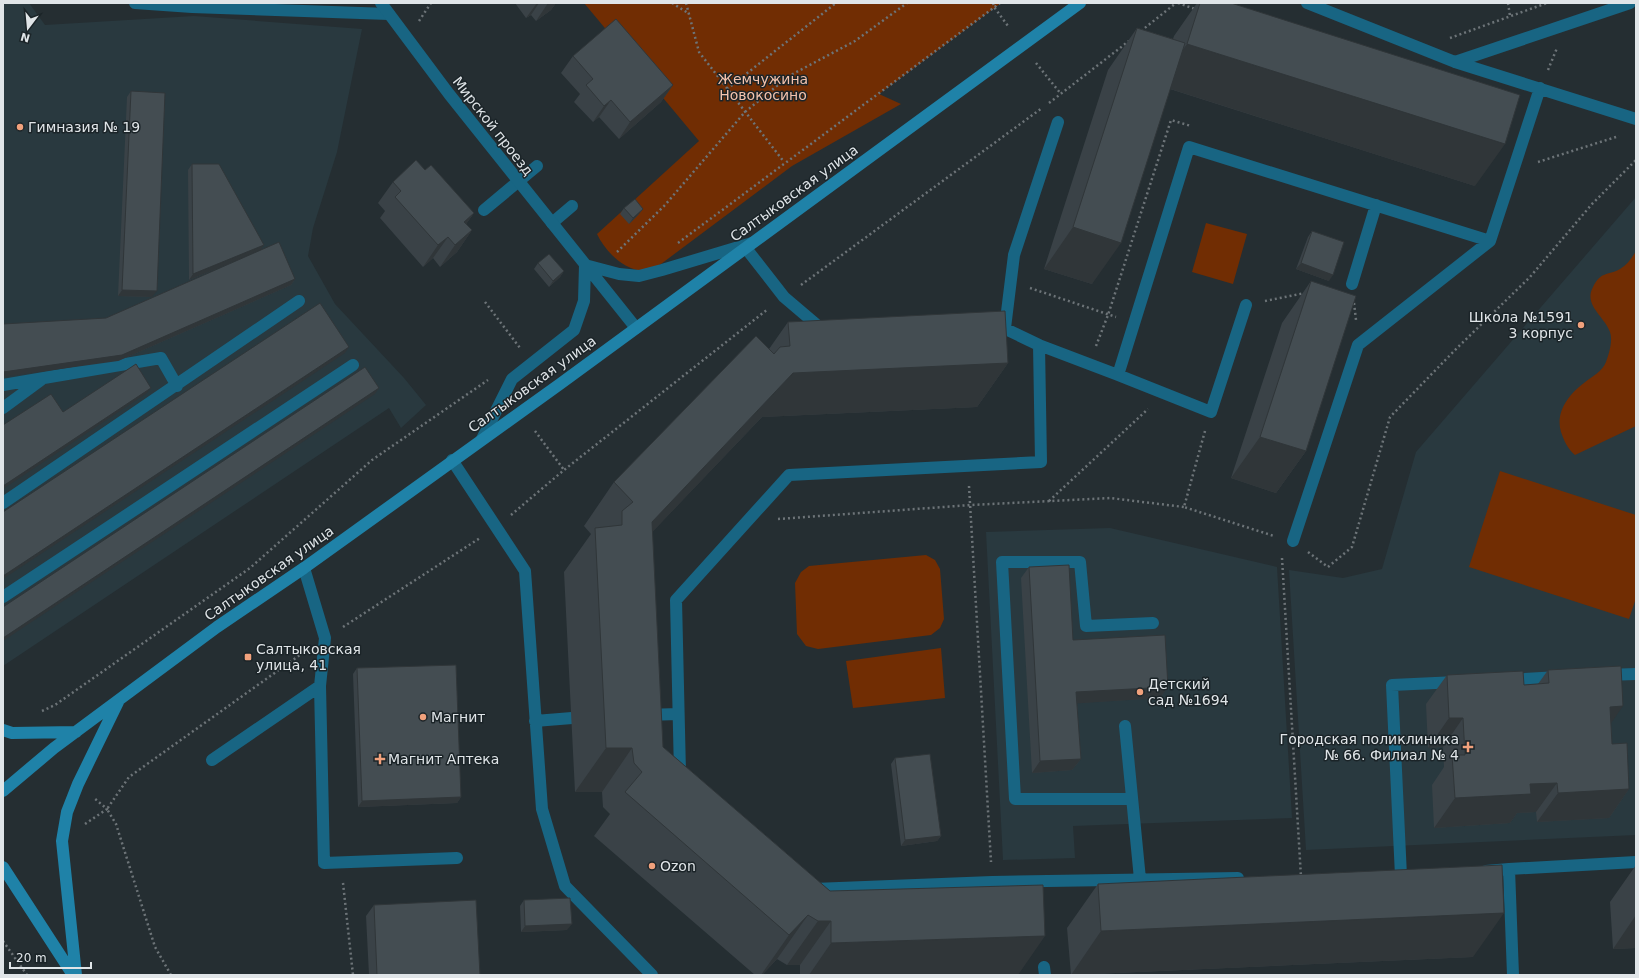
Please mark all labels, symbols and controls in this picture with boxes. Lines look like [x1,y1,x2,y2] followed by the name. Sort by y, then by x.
[8,8,48,48] north arrow
[19,30,32,45] text: N
[718,71,808,103] park label: Жемчужина Новокосино
[450,74,536,178] street label: Мирской проезд
[28,119,140,135] place label: Гимназия № 19
[15,122,25,132] marker: Гимназия № 19
[727,141,861,245] street label: Салтыковская улица
[1469,309,1573,341] place label: Школа №1591 3 корпус
[1576,320,1586,330] marker: Школа №1591 3 корпус
[465,332,599,436] street label: Салтыковская улица
[201,522,337,624] street label: Салтыковская улица
[256,641,361,673] place label: Салтыковская улица, 41
[243,652,253,662] marker: Салтыковская улица, 41
[1148,676,1229,708] place label: Детский сад №1694
[1135,687,1145,697] marker: Детский сад №1694
[431,709,485,725] place label: Магнит
[418,712,428,722] marker: Магнит
[1280,731,1459,763] place label: Городская поликлиника № 66. Филиал № 4
[1462,741,1474,753] marker: Городская поликлиника № 66. Филиал № 4
[388,751,499,767] place label: Магнит Аптека
[375,754,385,764] marker: Магнит Аптека
[660,858,696,874] place label: Ozon
[647,861,657,871] marker: Ozon
[10,944,91,970] scale bar
[16,951,47,965] text: 20 m

